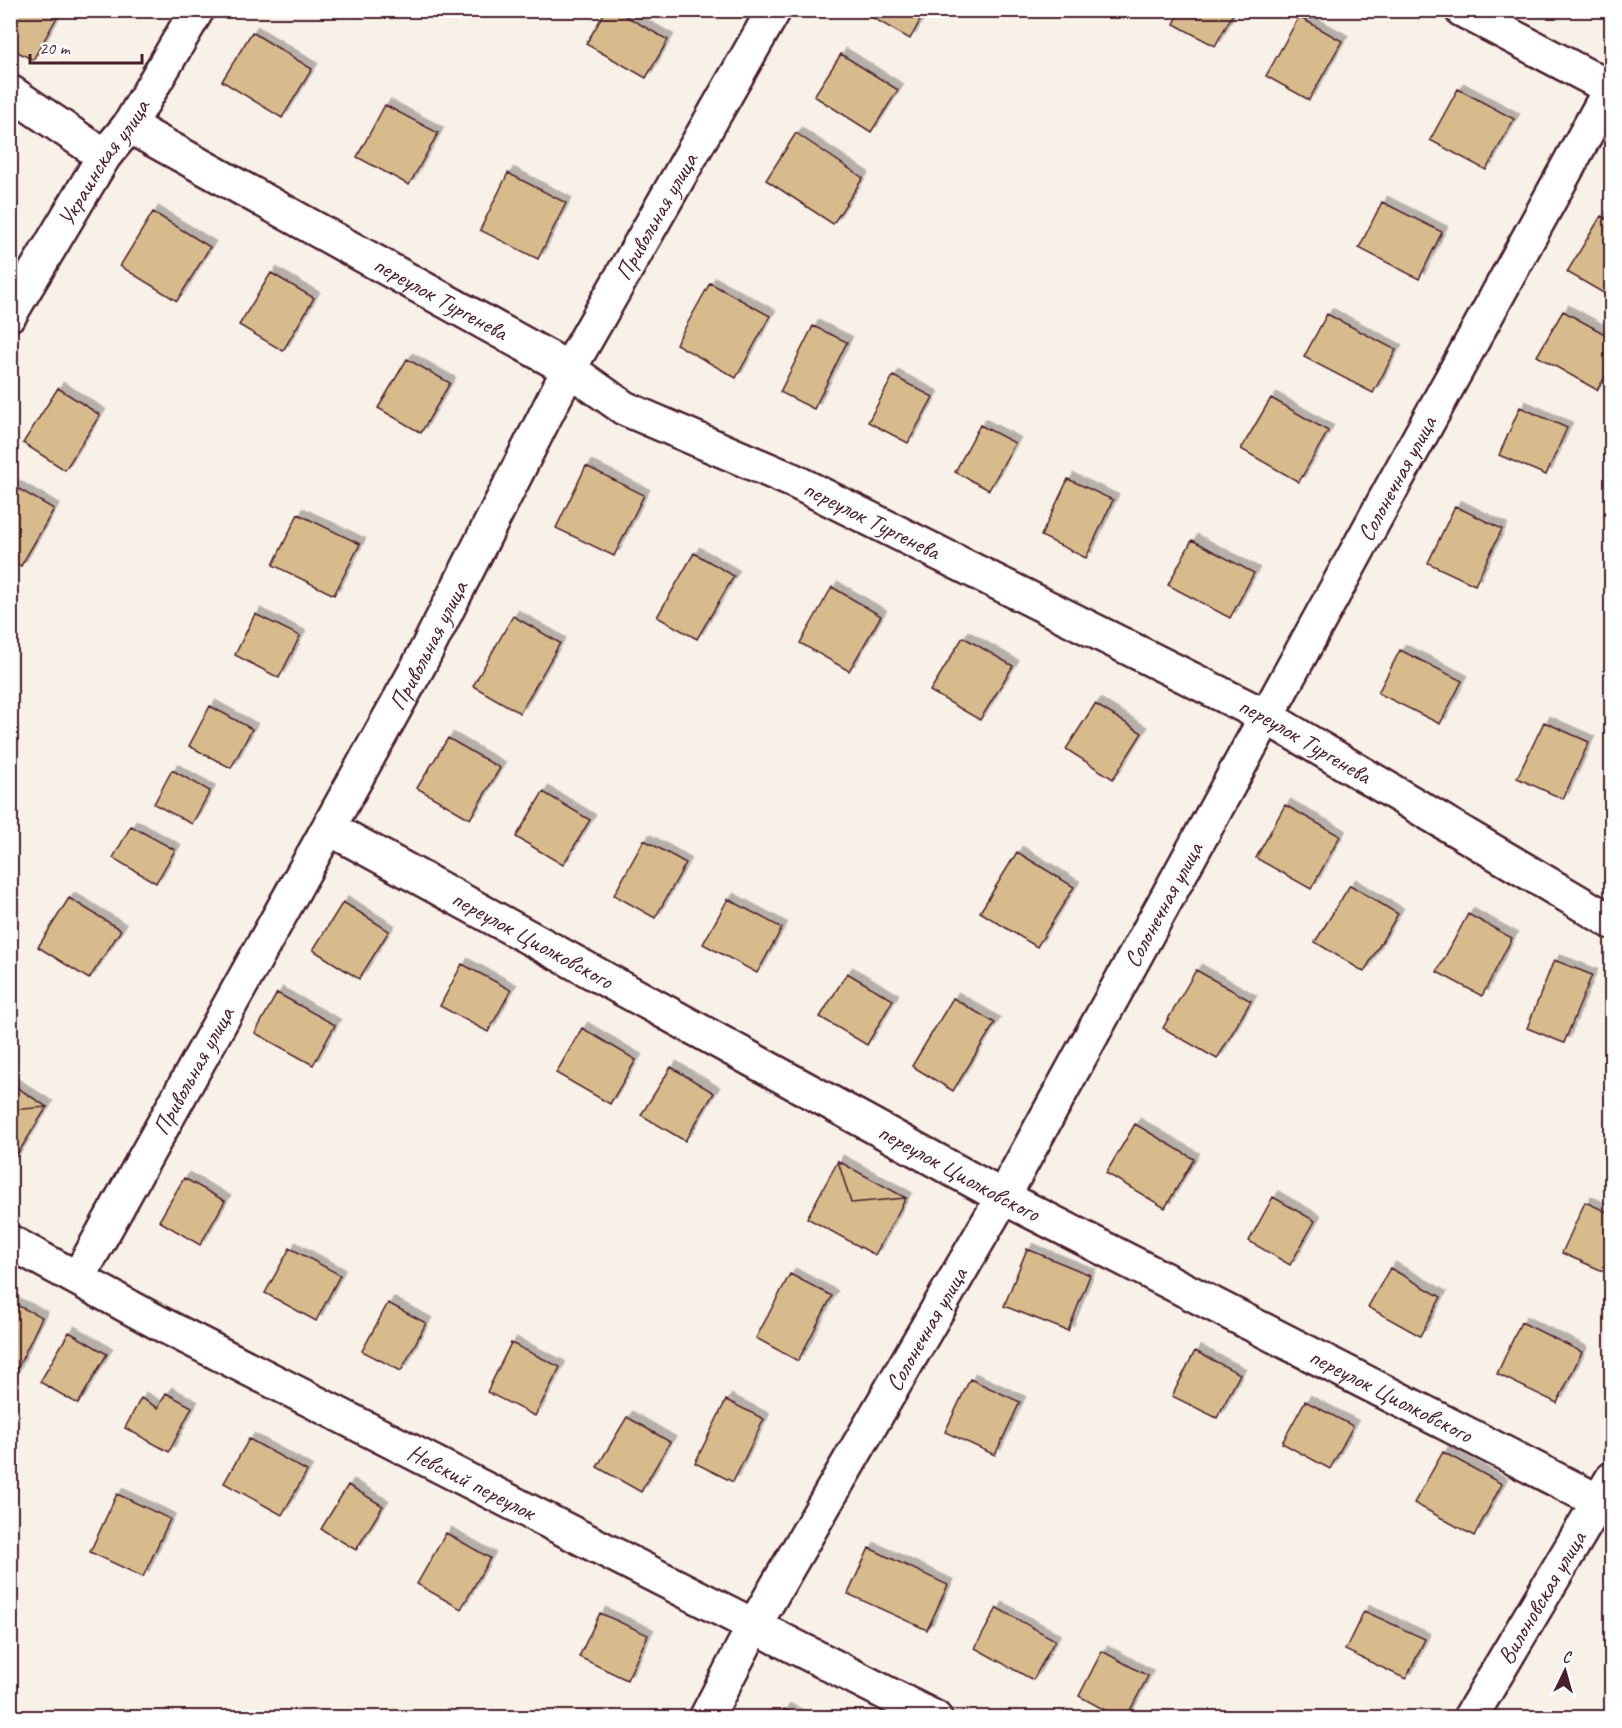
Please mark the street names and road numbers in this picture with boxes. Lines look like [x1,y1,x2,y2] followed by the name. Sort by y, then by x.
[51,93,157,232] street label: Украинская улица
[608,146,705,285] street label: Привольная улица
[368,249,514,348] street label: переулок Тургенева
[1350,410,1444,546] street label: Солонечная улица
[799,473,946,567] street label: переулок Тургенева
[382,574,475,715] street label: Привольная улица
[1234,690,1378,791] street label: переулок Тургенева
[1117,836,1210,973] street label: Солонечная улица
[447,883,620,996] street label: переулок Циолковского
[146,1000,241,1140] street label: Привольная улица
[873,1117,1046,1229] street label: переулок Циолковского
[879,1261,975,1396] street label: Солонечная улица
[1304,1341,1479,1450] street label: переулок Циолковского
[403,1437,542,1528] street label: Невский переулок
[1490,1525,1593,1670] street label: Вилоновская улица

